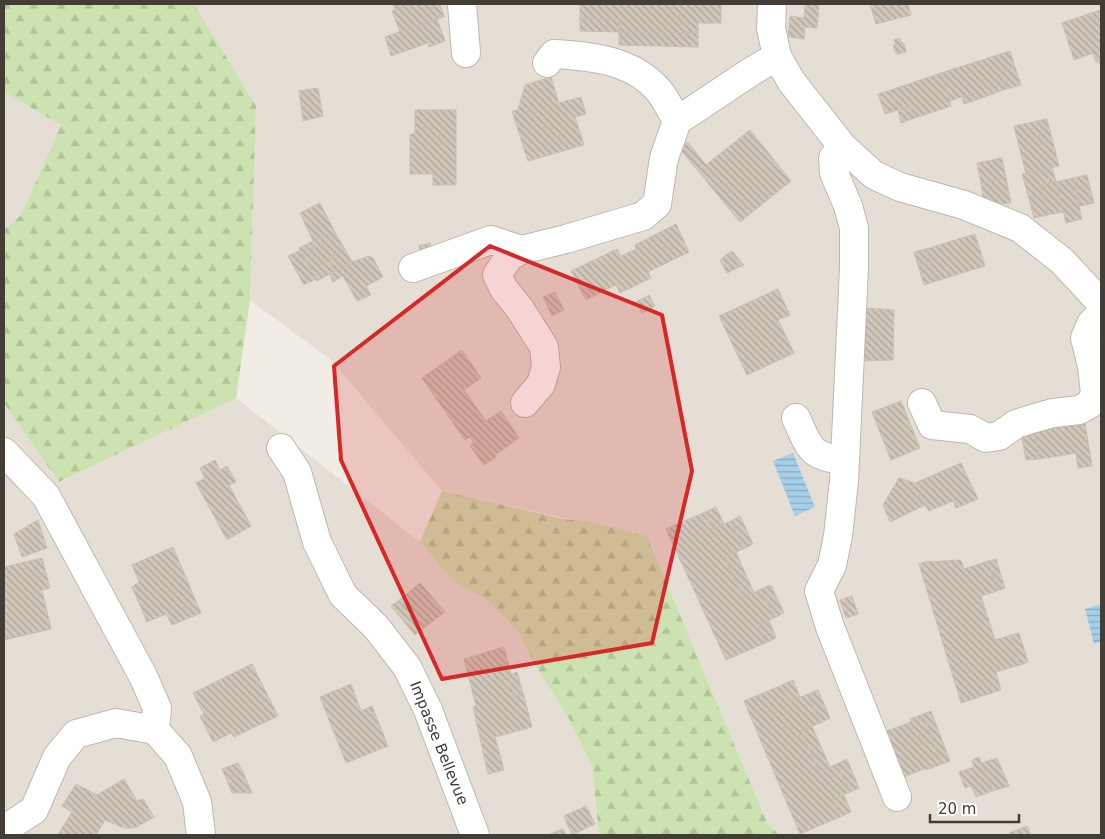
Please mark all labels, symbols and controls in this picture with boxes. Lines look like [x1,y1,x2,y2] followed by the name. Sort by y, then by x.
[406,678,472,808] street label: Impasse Bellevue
[930,792,1019,824] scale bar
[938,800,976,818] text: 20 m

